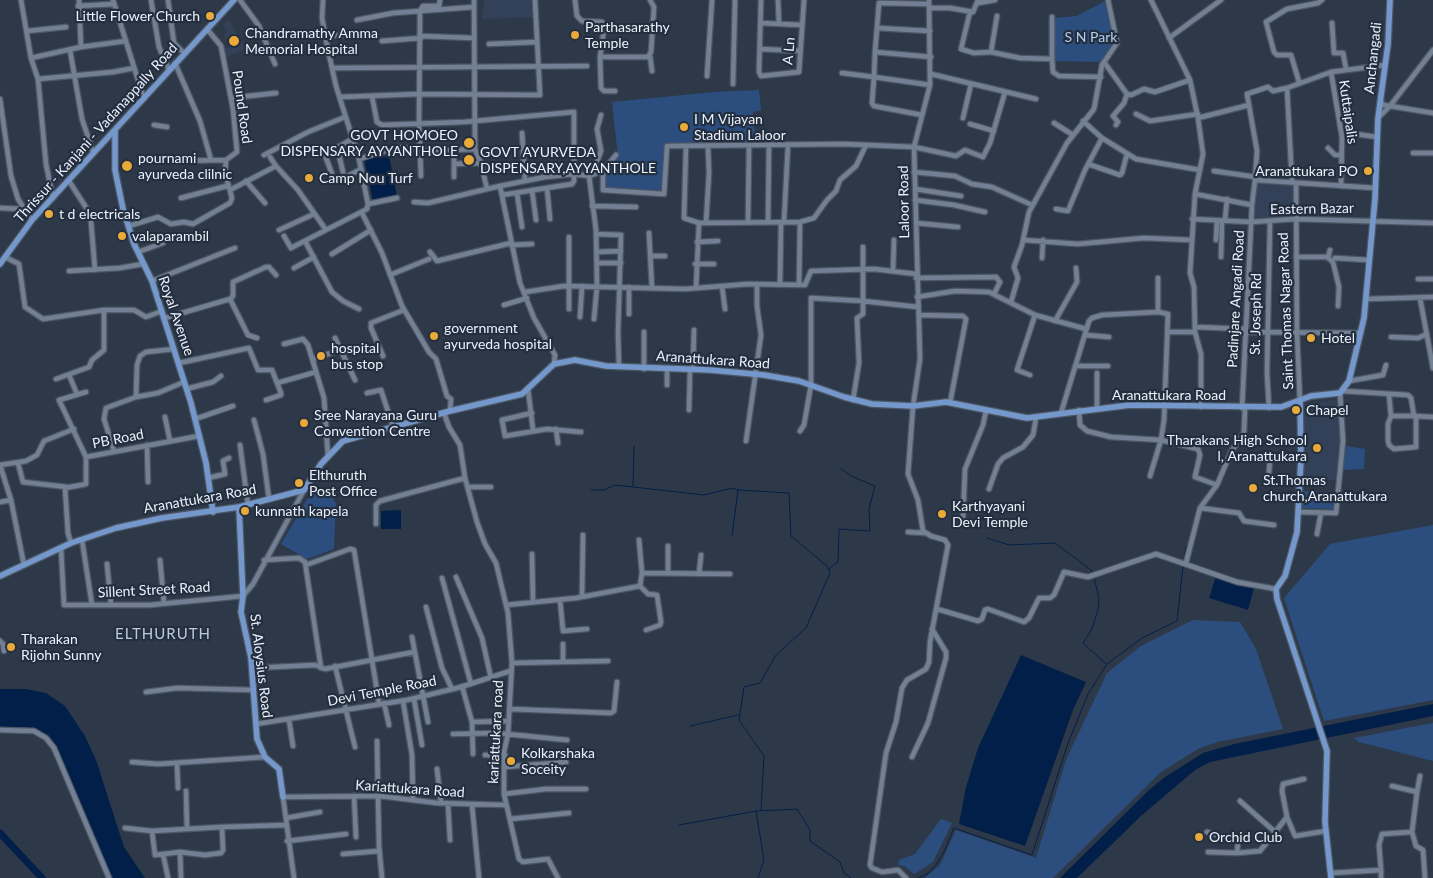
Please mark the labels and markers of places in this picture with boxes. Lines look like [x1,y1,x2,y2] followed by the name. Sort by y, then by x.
[75,8,200,24] place label: Little Flower Church
[204,10,216,22] marker: Little Flower Church
[585,19,670,52] place label: Parthasarathy Temple
[245,25,378,58] place label: Chandramathy Amma Memorial Hospital
[569,29,581,41] marker: Parthasarathy Temple
[227,34,241,48] marker: Chandramathy Amma Memorial Hospital
[694,111,786,144] place label: I M Vijayan Stadium Laloor
[678,121,690,133] marker: I M Vijayan Stadium Laloor
[280,127,458,160] place label: GOVT HOMOEO DISPENSARY AYYANTHOLE
[462,136,476,150] marker: GOVT HOMOEO DISPENSARY AYYANTHOLE
[480,144,656,176] place label: GOVT AYURVEDA DISPENSARY,AYYANTHOLE
[138,150,232,182] place label: pournami ayurveda clilnic
[462,153,476,167] marker: GOVT AYURVEDA DISPENSARY,AYYANTHOLE
[120,159,134,173] marker: pournami ayurveda clilnic
[1255,163,1358,179] place label: Aranattukara PO
[1362,165,1374,177] marker: Aranattukara PO
[319,170,413,186] place label: Camp Nou Turf
[303,172,315,184] marker: Camp Nou Turf
[59,206,140,222] place label: t d electricals
[43,208,55,220] marker: t d electricals
[132,228,209,244] place label: valaparambil
[116,230,128,242] marker: valaparambil
[444,320,552,352] place label: government ayurveda hospital
[428,330,440,342] marker: government ayurveda hospital
[1321,330,1355,346] place label: Hotel
[1305,332,1317,344] marker: Hotel
[331,340,383,372] place label: hospital bus stop
[315,350,327,362] marker: hospital bus stop
[1306,402,1349,418] place label: Chapel
[1290,404,1302,416] marker: Chapel
[314,407,437,440] place label: Sree Narayana Guru Convention Centre
[298,417,310,429] marker: Sree Narayana Guru Convention Centre
[1167,432,1307,464] place label: Tharakans High School l, Aranattukara
[1311,442,1323,454] marker: Tharakans High School l, Aranattukara
[309,467,377,500] place label: Elthuruth Post Office
[1263,472,1387,504] place label: St.Thomas church,Aranattukara
[293,477,305,489] marker: Elthuruth Post Office
[1247,482,1259,494] marker: St.Thomas church,Aranattukara
[952,498,1028,530] place label: Karthyayani Devi Temple
[255,503,348,519] place label: kunnath kapela
[239,505,251,517] marker: kunnath kapela
[936,508,948,520] marker: Karthyayani Devi Temple
[21,631,101,664] place label: Tharakan Rijohn Sunny
[5,641,17,653] marker: Tharakan Rijohn Sunny
[521,745,595,778] place label: Kolkarshaka Soceity
[505,755,517,767] marker: Kolkarshaka Soceity
[1209,829,1282,845] place label: Orchid Club
[1193,831,1205,843] marker: Orchid Club

